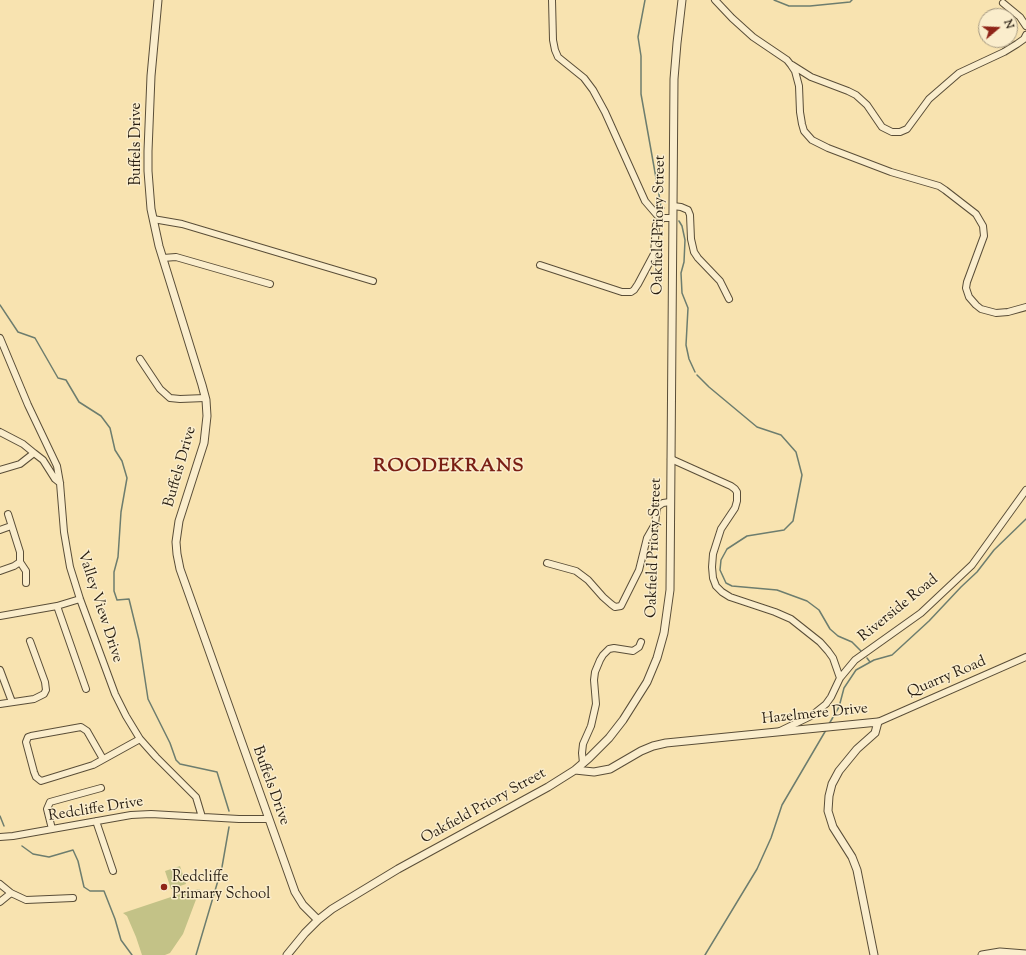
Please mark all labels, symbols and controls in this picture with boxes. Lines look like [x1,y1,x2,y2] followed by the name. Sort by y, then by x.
[978,8,1018,48] north arrow
[999,18,1017,31] text: N
[128,102,146,186] street label: Buffels Drive
[650,155,670,295] street label: Oakfield Priory Street
[161,425,201,509] street label: Buffels Drive
[373,457,525,479] district label: ROODEKRANS
[644,478,666,618] street label: Oakfield Priory Street
[72,549,126,665] street label: Valley View Drive
[856,571,942,647] street label: Riverside Road
[905,653,989,703] street label: Quarry Road
[761,700,869,730] street label: Hazelmere Drive
[247,744,293,828] street label: Buffels Drive
[418,765,550,849] street label: Oakfield Priory Street
[47,794,145,826] street label: Redcliffe Drive
[172,869,270,904] place label: Redcliffe Primary School
[159,882,169,892] marker: Redcliffe Primary School

